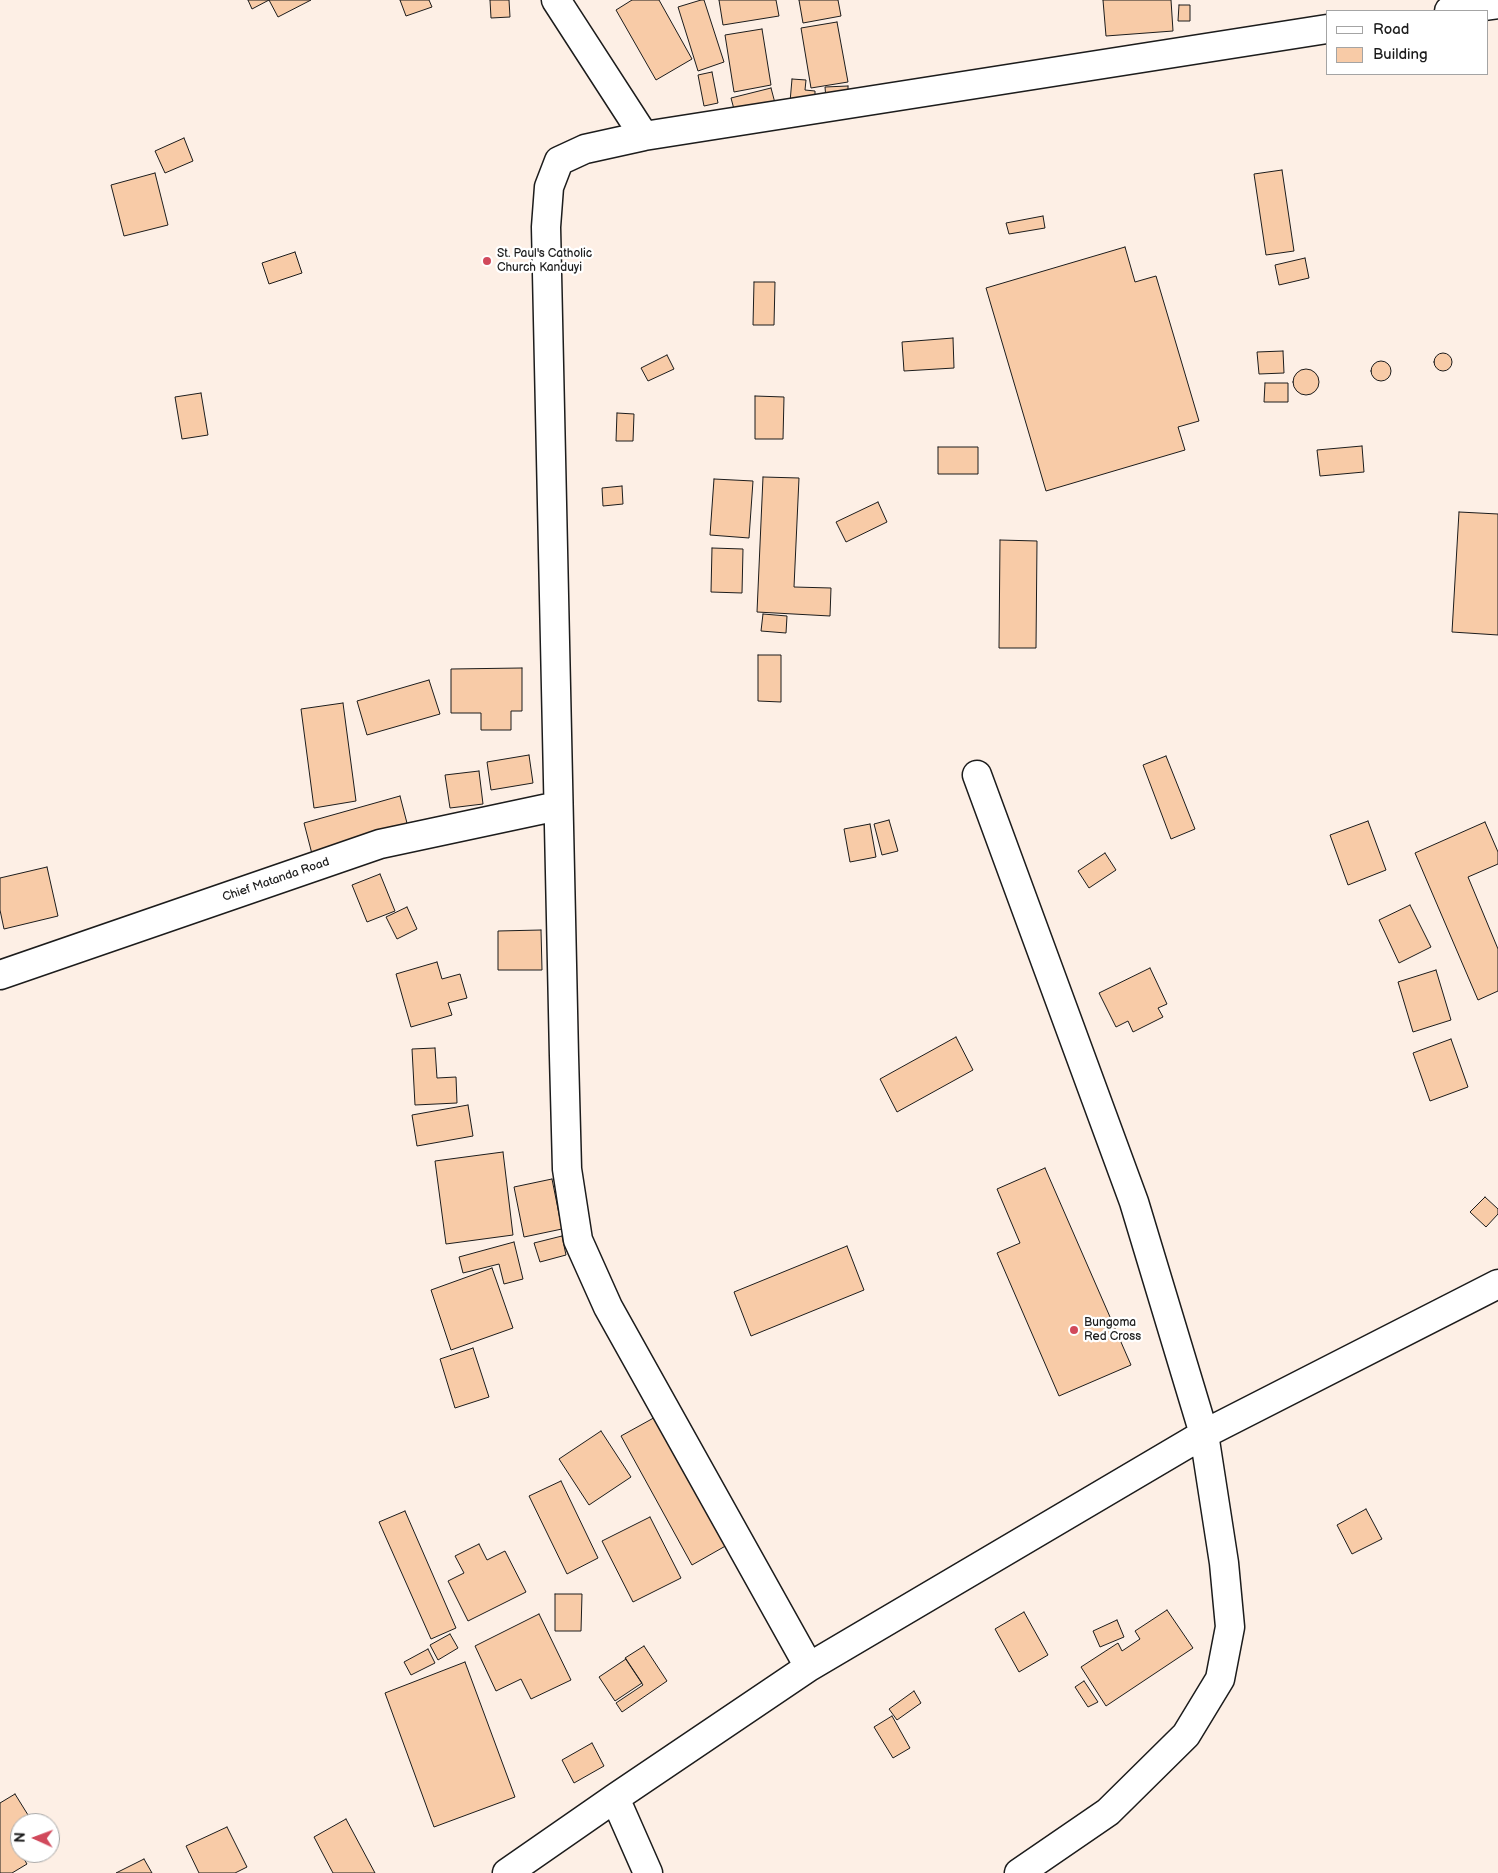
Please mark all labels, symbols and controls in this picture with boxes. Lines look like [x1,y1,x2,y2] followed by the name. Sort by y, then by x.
[1326,10,1488,75] legend
[1373,20,1409,39] text: Road
[1373,45,1428,64] text: Building
[497,247,592,275] place label: St. Paul's Catholic Church Kanduyi
[481,255,493,267] marker: St. Paul's Catholic Church Kanduyi
[221,855,331,905] street label: Chief Matanda Road
[1084,1316,1141,1344] place label: Bungoma Red Cross
[1068,1324,1080,1336] marker: Bungoma Red Cross
[10,1813,60,1863] north arrow
[12,1832,29,1843] text: N

